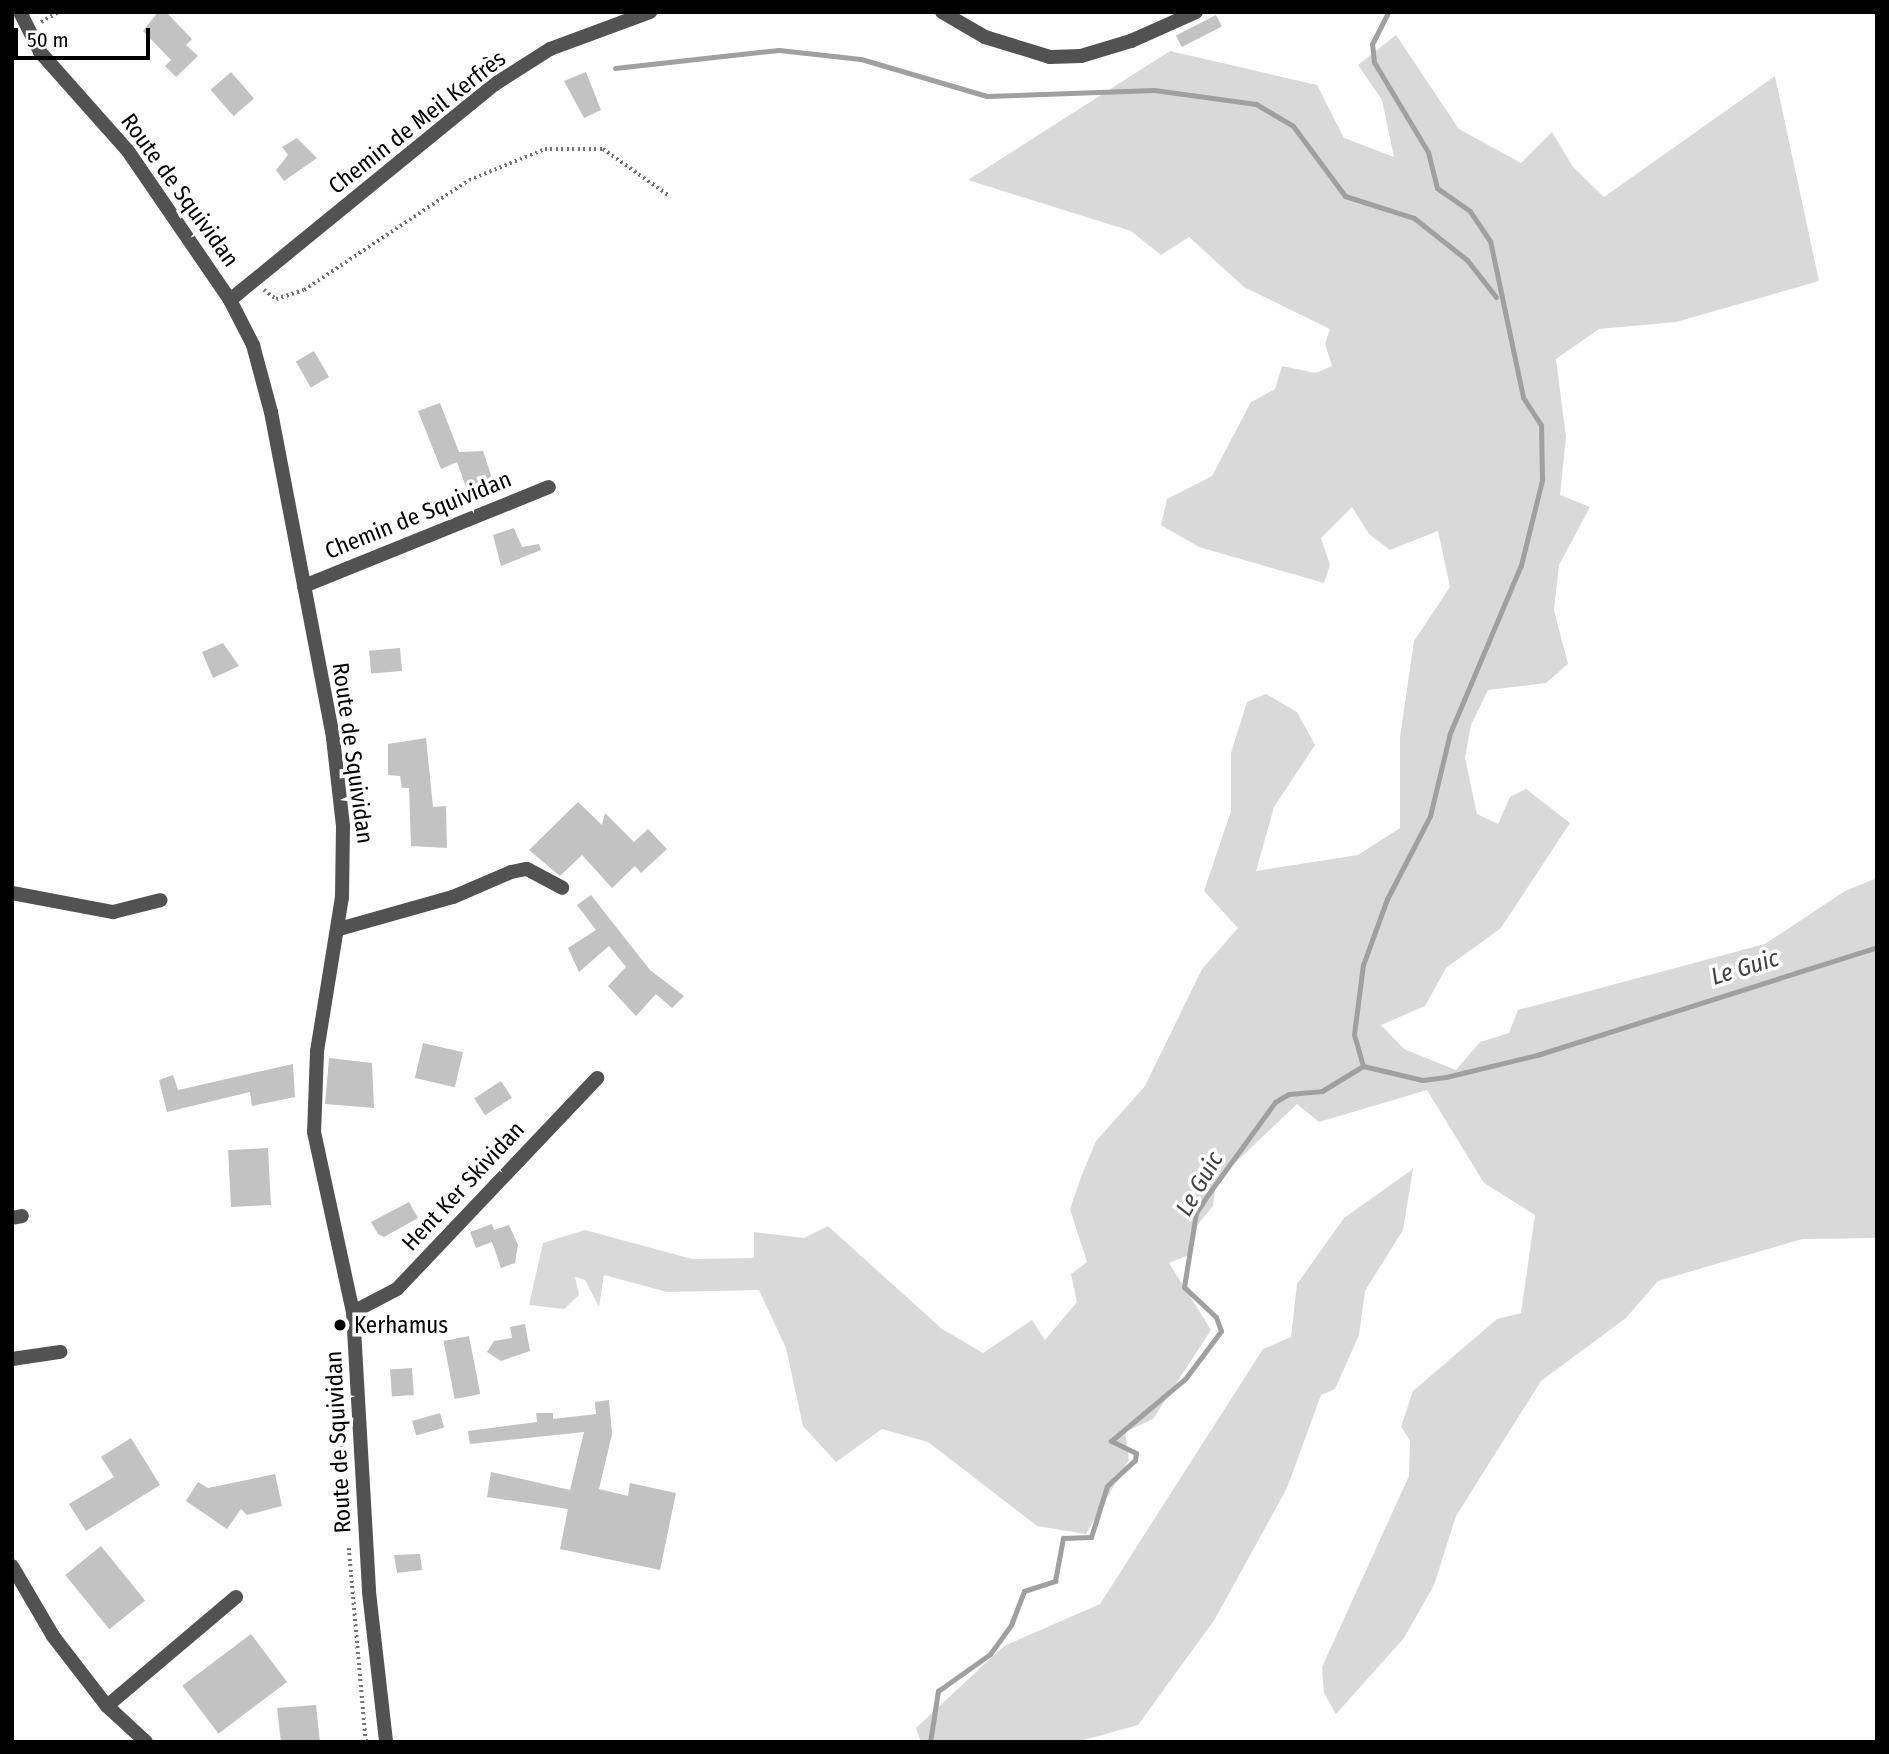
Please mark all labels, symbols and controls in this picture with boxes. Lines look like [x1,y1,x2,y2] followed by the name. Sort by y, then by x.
[18,14,154,58] scale bar
[27,27,69,53] text: 50 m
[323,44,511,200] street label: Chemin de Meil Kerfrès
[115,108,245,272] street label: Route de Squividan
[321,465,515,565] street label: Chemin de Squividan
[327,661,379,845] street label: Route de Squividan
[1708,944,1782,992] water label: Le Guic
[396,1116,530,1256] street label: Hent Ker Skividan
[1170,1147,1230,1221] water label: Le Guic
[354,1311,448,1339] place label: Kerhamus
[332,1317,348,1333] marker: Kerhamus
[319,1350,357,1534] street label: Route de Squividan

